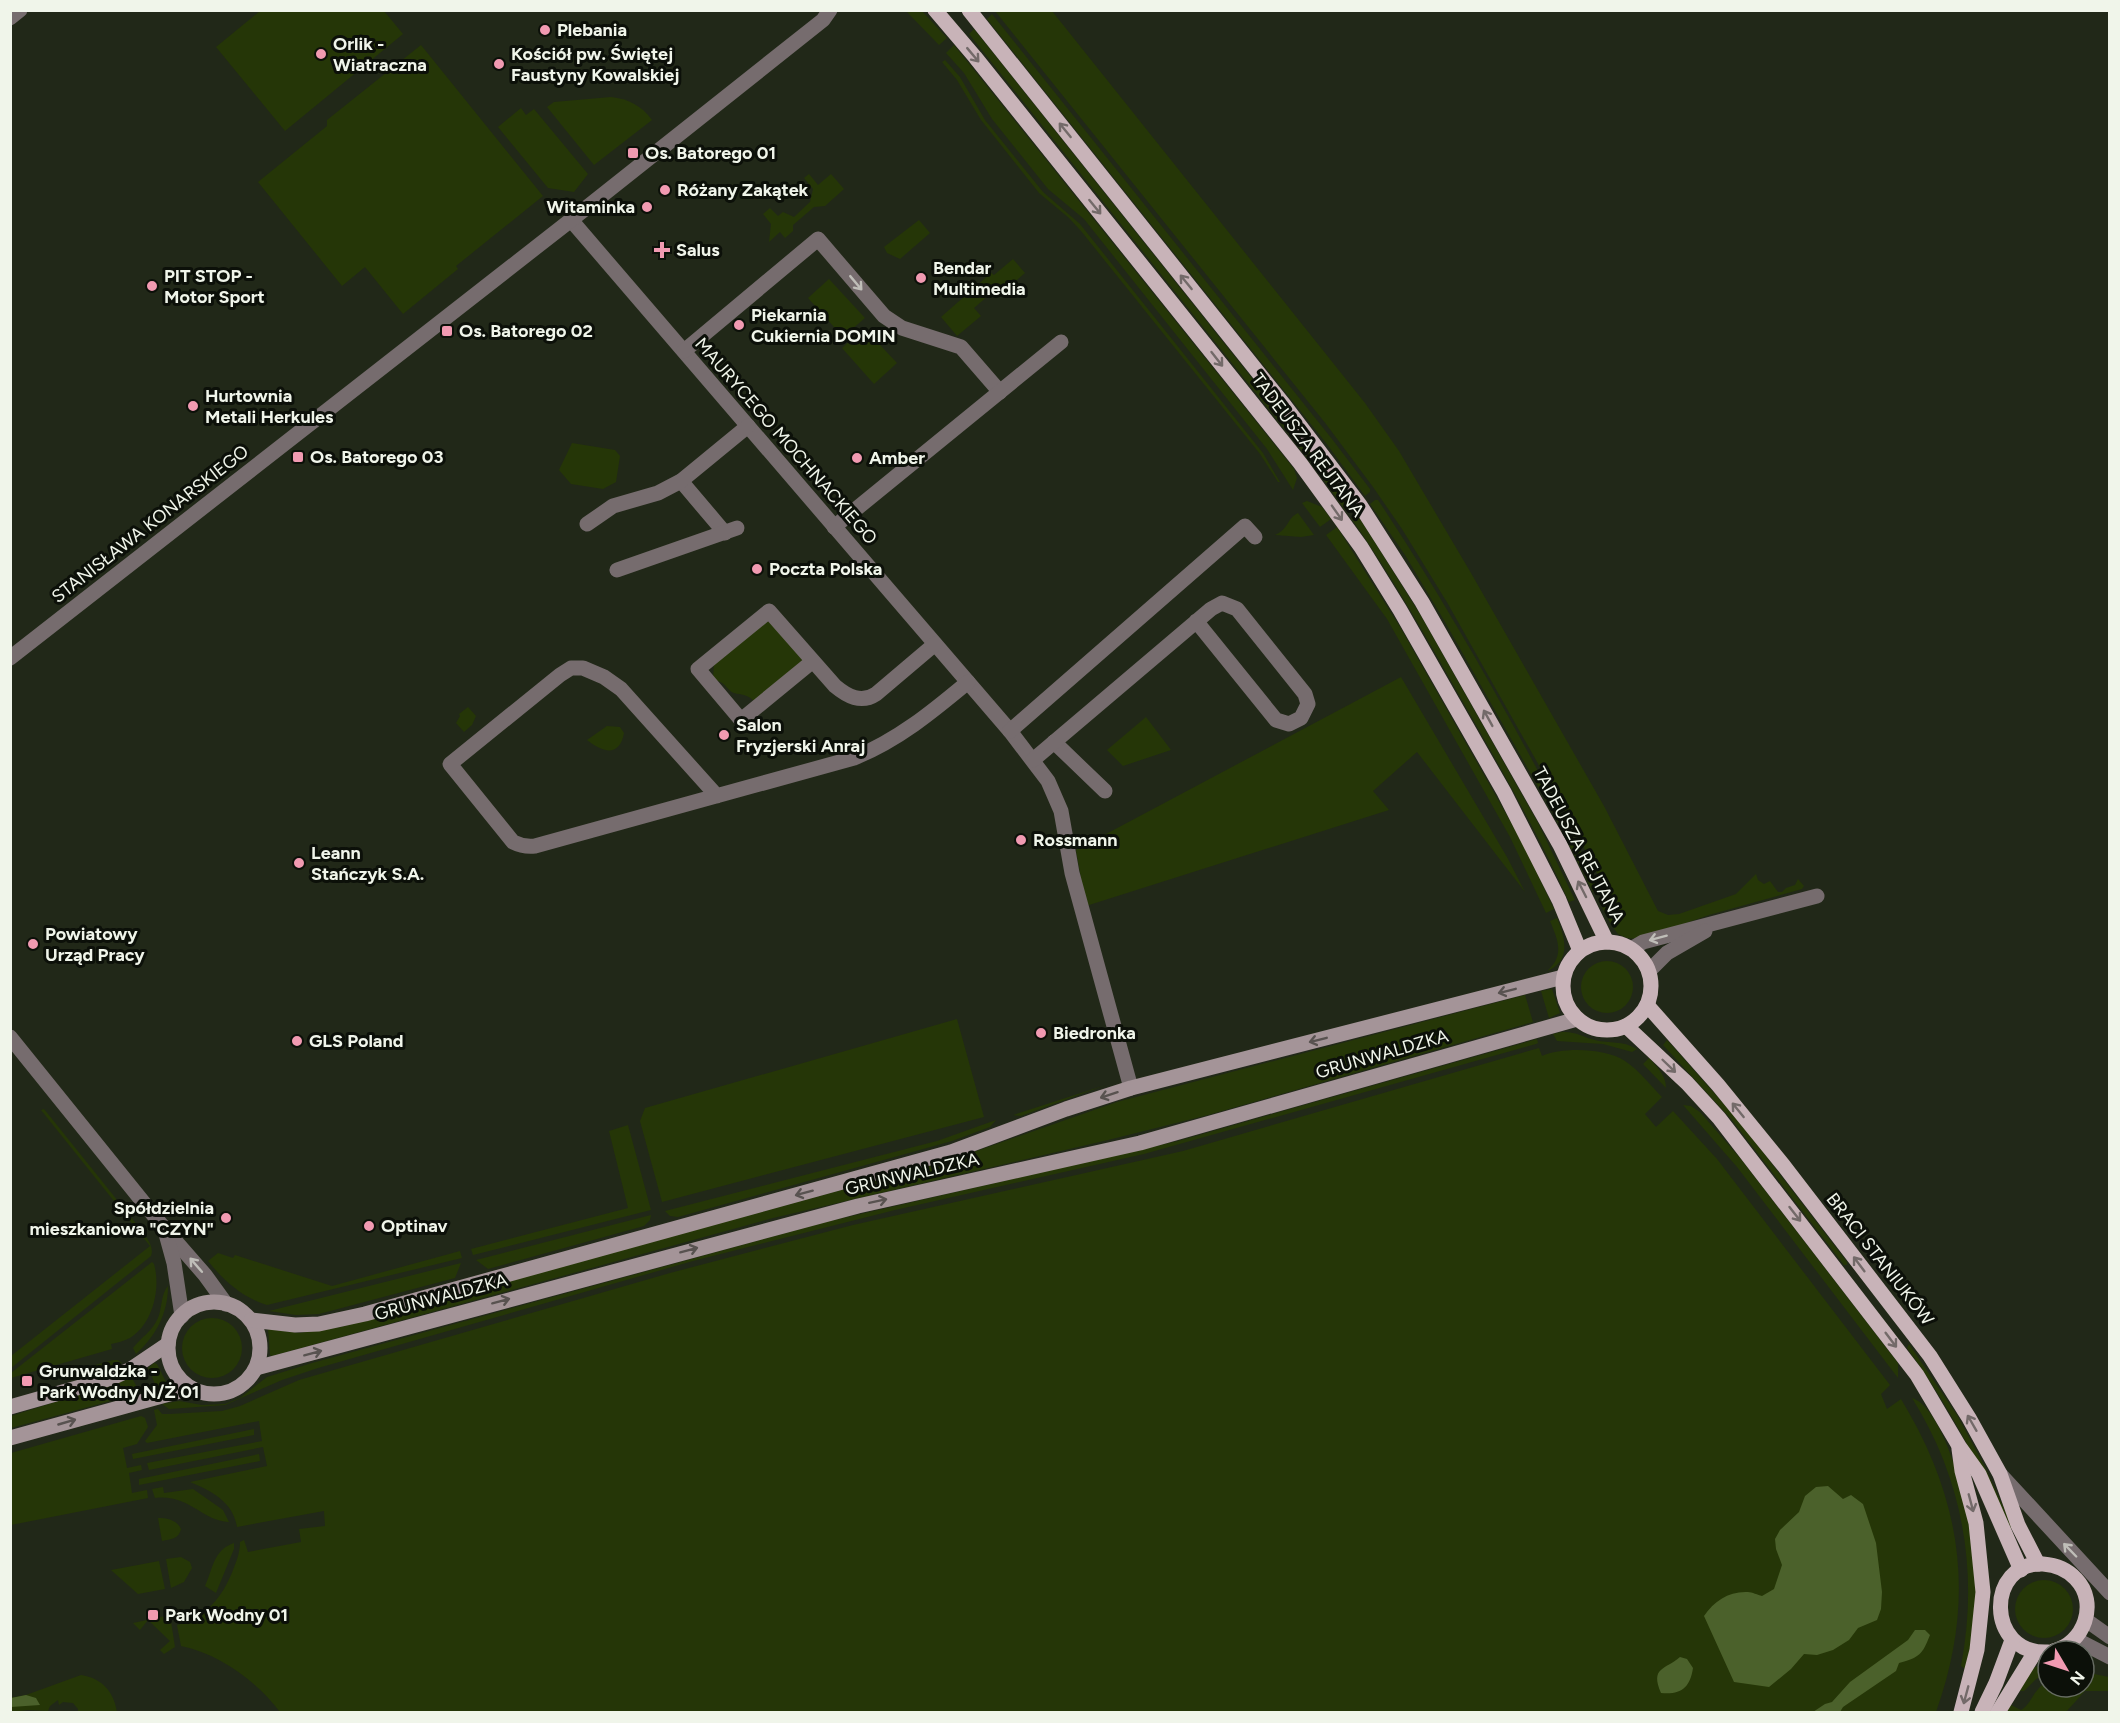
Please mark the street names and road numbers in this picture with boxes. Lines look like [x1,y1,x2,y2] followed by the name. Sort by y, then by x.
[690,333,882,549] street label: MAURYCEGO MOCHNACKIEGO
[1247,369,1369,521] street label: TADEUSZA REJTANA
[47,440,253,608] street label: STANISŁAWA KONARSKIEGO
[1528,763,1630,927] street label: TADEUSZA REJTANA
[1313,1025,1451,1083] street label: GRUNWALDZKA
[843,1148,981,1200] street label: GRUNWALDZKA
[1821,1188,1939,1330] street label: BRACI STANIUKÓW
[372,1269,510,1325] street label: GRUNWALDZKA

